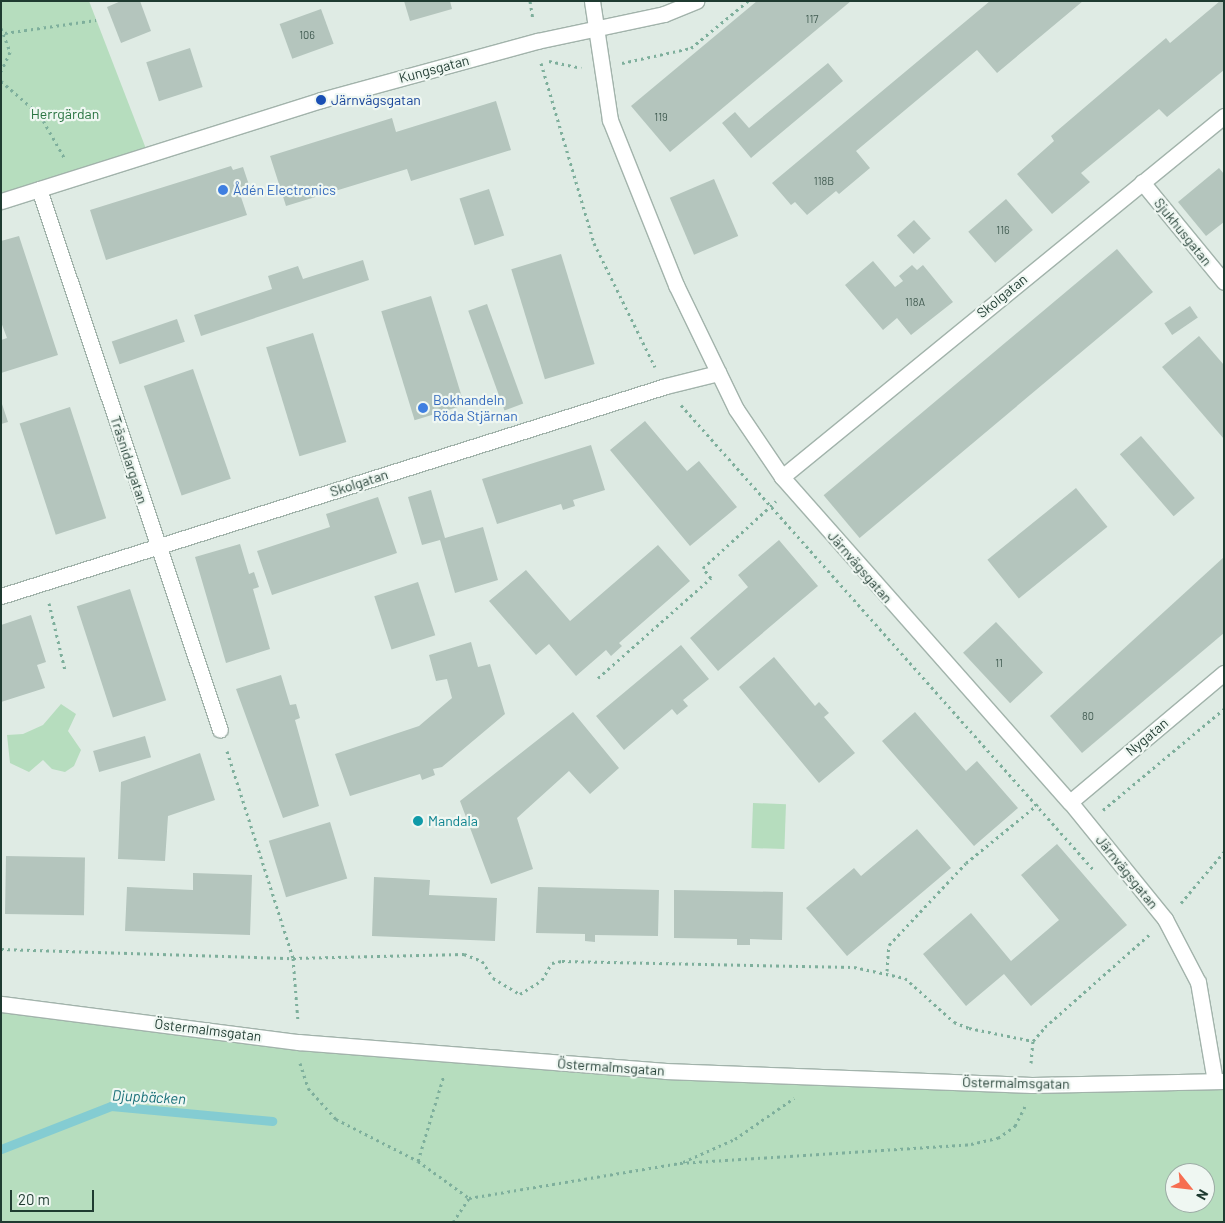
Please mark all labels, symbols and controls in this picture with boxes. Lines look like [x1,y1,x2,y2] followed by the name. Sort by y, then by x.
[806,12,818,26] house number: 117
[299,28,315,42] house number: 106
[397,52,471,86] street label: Kungsgatan
[331,92,421,108] place label: Järnvägsgatan
[315,94,327,106] marker: Järnvägsgatan
[31,106,99,122] park label: Herrgärdan
[654,110,668,124] house number: 119
[814,174,834,188] house number: 118B
[233,182,336,198] place label: Ådén Electronics
[217,184,229,196] marker: Ådén Electronics
[1151,195,1215,269] street label: Sjukhusgatan
[996,223,1010,237] house number: 116
[973,271,1031,321] street label: Skolgatan
[905,295,925,309] house number: 118A
[433,392,518,424] place label: Bokhandeln Röda Stjärnan
[417,402,429,414] marker: Bokhandeln Röda Stjärnan
[107,414,151,506] street label: Träsnidargatan
[328,466,390,500] street label: Skolgatan
[824,528,896,606] street label: Järnvägsgatan
[995,656,1003,670] house number: 11
[1082,709,1094,723] house number: 80
[1122,714,1172,760] street label: Nygatan
[428,813,478,829] place label: Mandala
[412,815,424,827] marker: Mandala
[1092,832,1162,912] street label: Järnvägsgatan
[154,1015,262,1045] street label: Östermalmsgatan
[557,1055,665,1079] street label: Östermalmsgatan
[962,1074,1070,1092] street label: Östermalmsgatan
[112,1086,186,1108] water label: Djupbäcken
[1165,1163,1215,1213] north arrow
[12,1180,96,1212] scale bar
[1193,1187,1212,1203] text: N
[18,1190,50,1208] text: 20 m

